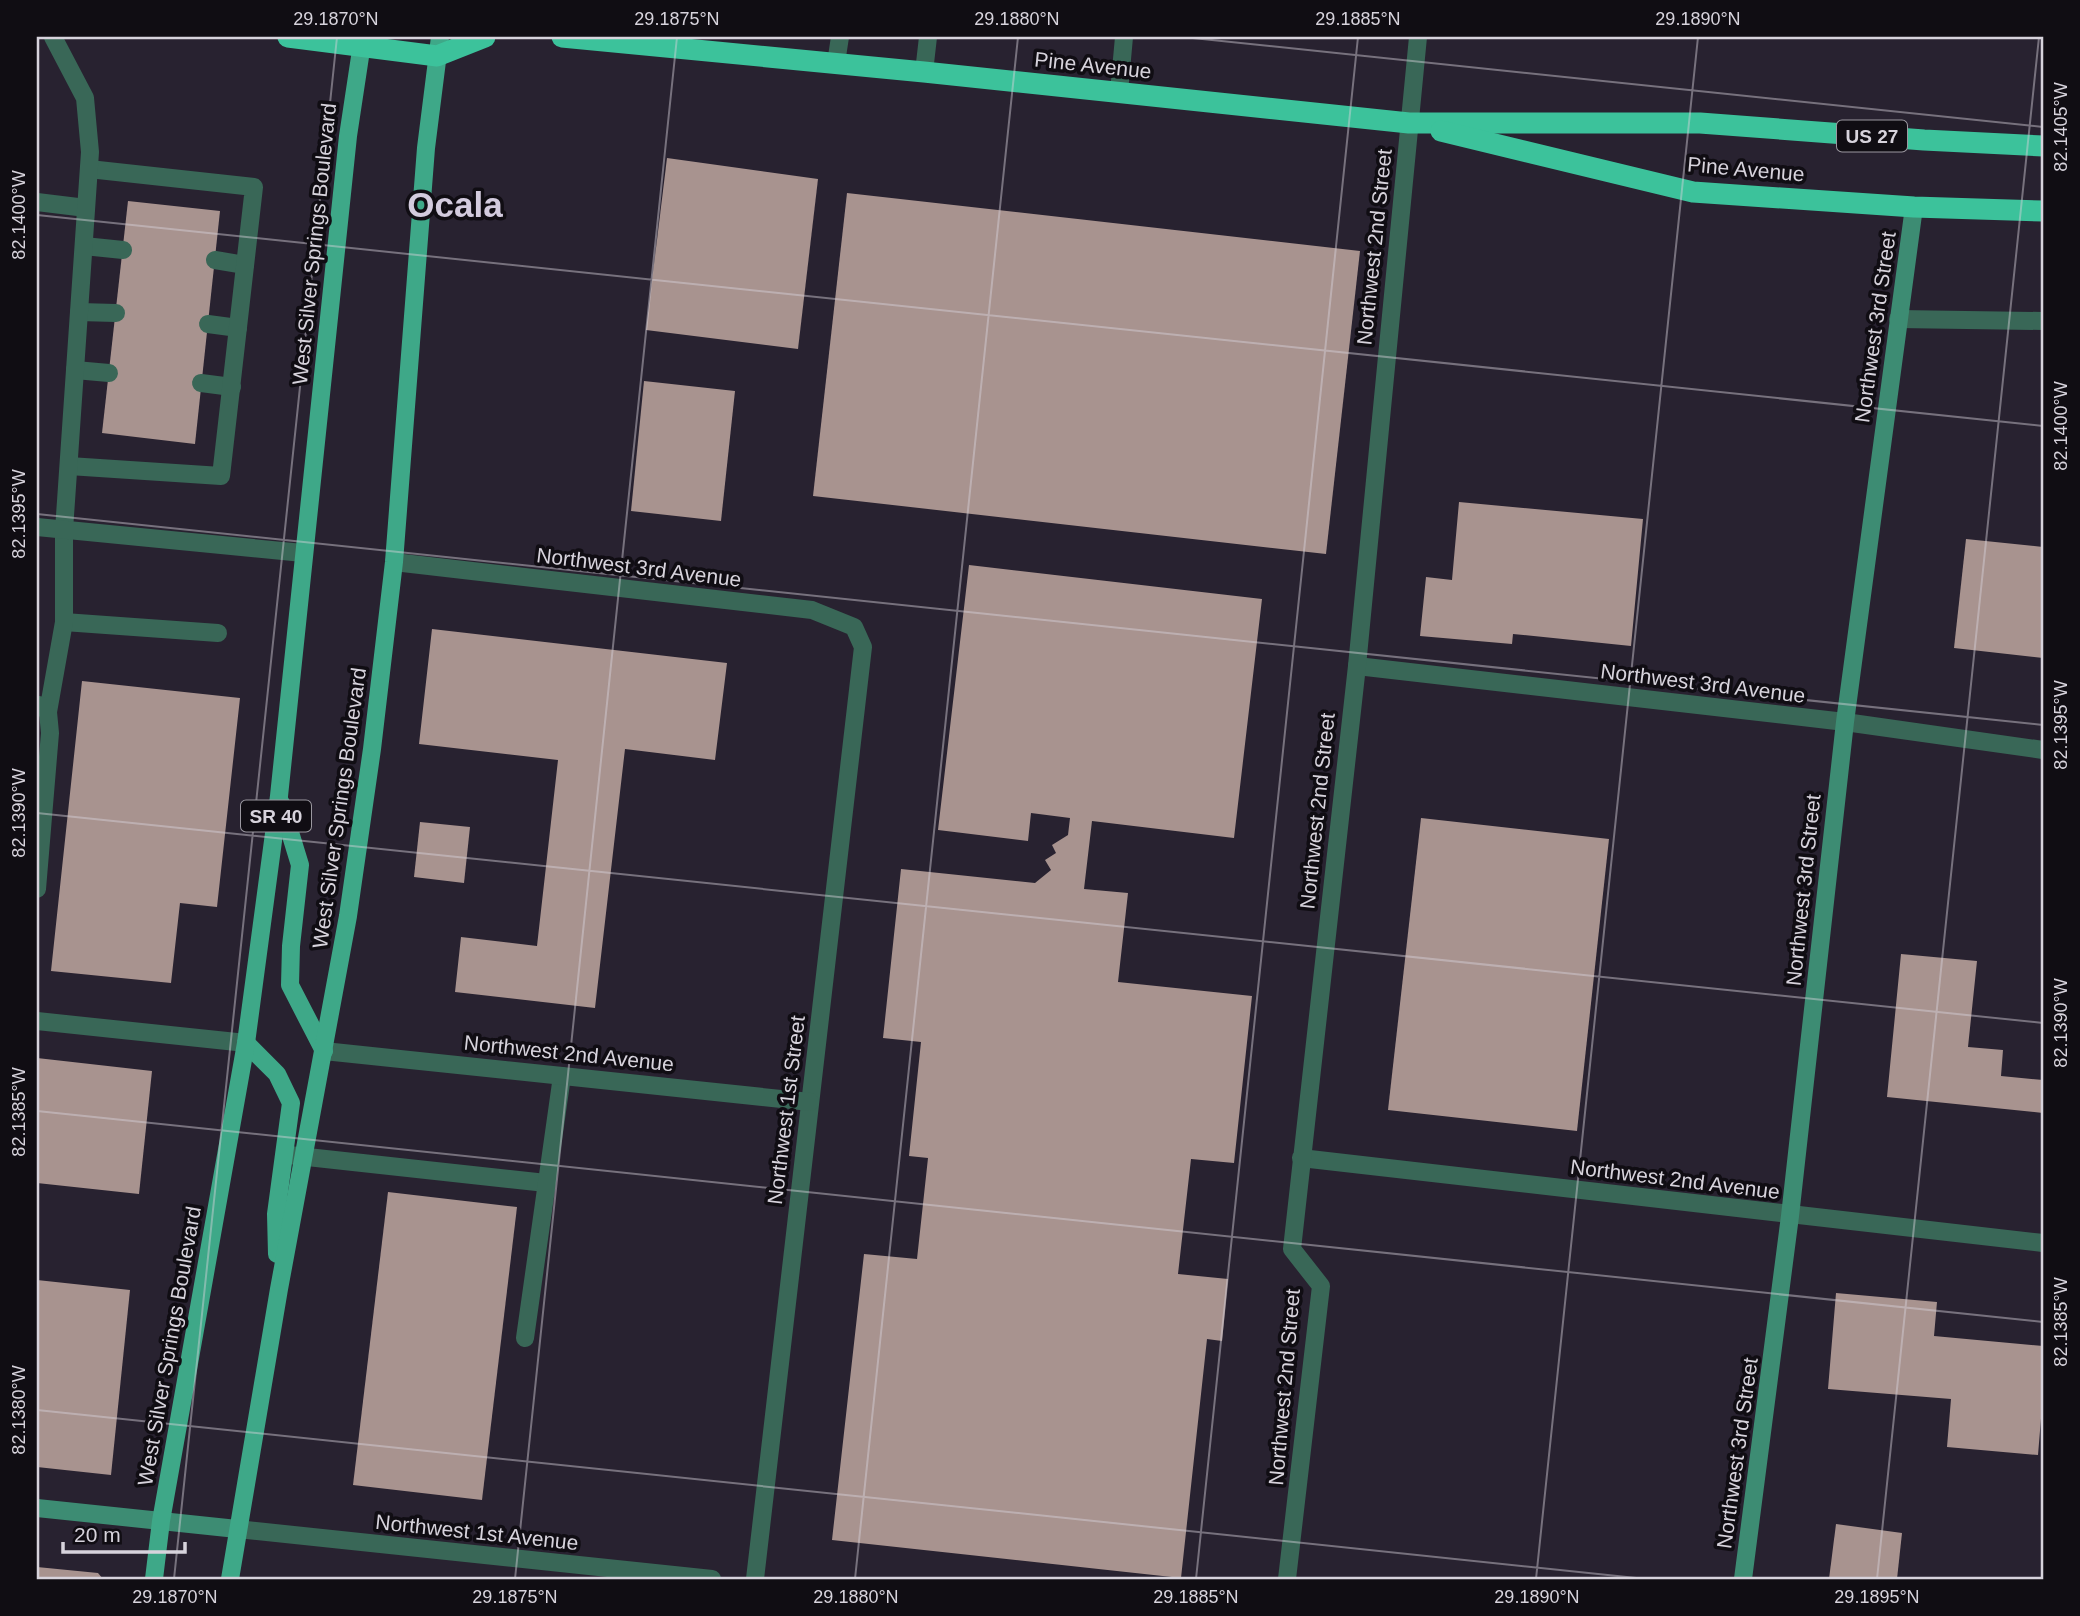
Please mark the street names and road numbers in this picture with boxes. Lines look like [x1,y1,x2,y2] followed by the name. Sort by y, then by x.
[1033,47,1153,83] street label: Pine Avenue
[288,102,340,386] street label: West Silver Springs Boulevard
[1837,120,1907,152] road number: US 27
[1352,148,1396,346] street label: Northwest 2nd Street
[1686,152,1806,186] street label: Pine Avenue
[1850,230,1900,424] street label: Northwest 3rd Street
[535,543,743,591] street label: Northwest 3rd Avenue
[1599,659,1807,707] street label: Northwest 3rd Avenue
[308,666,370,950] street label: West Silver Springs Boulevard
[1295,712,1339,910] street label: Northwest 2nd Street
[1781,793,1825,987] street label: Northwest 3rd Street
[241,800,311,832] road number: SR 40
[763,1014,809,1206] street label: Northwest 1st Street
[463,1031,675,1075] street label: Northwest 2nd Avenue
[1569,1155,1781,1203] street label: Northwest 2nd Avenue
[133,1205,205,1487] street label: West Silver Springs Boulevard
[1264,1288,1304,1486] street label: Northwest 2nd Street
[1712,1356,1762,1550] street label: Northwest 3rd Street
[374,1510,580,1554] street label: Northwest 1st Avenue

